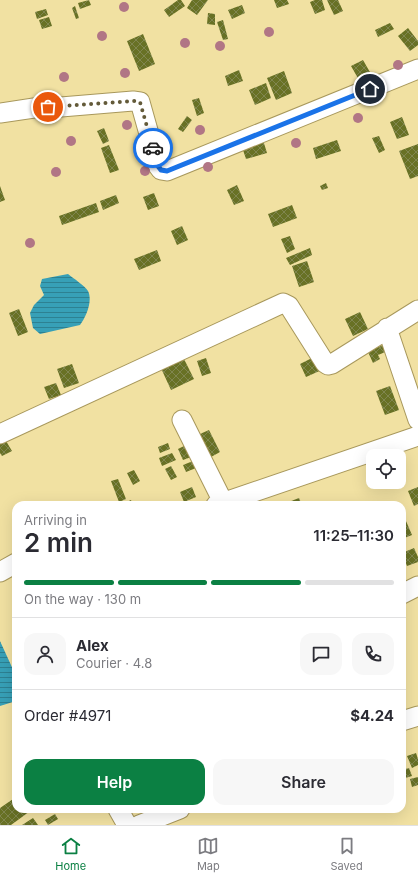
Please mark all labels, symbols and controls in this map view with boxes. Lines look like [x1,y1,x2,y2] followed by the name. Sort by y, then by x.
[353,72,387,106] pin
[359,78,381,100] icon: home
[31,90,65,124] pin
[37,96,59,118] icon: bag
[133,128,173,168] courier
[142,137,164,159] icon: car
[366,449,406,489] map controls
[366,449,406,489] button: locate
[24,512,87,528] text: Arriving in
[313,526,394,545] text: 11:25–11:30
[24,527,93,558] text: 2 min
[24,591,141,607] text: On the way · 130 m
[24,633,66,675] button: person
[300,633,342,675] button: chat
[352,633,394,675] button: phone
[76,636,109,655] text: Alex
[76,655,152,671] text: Courier · 4.8
[24,706,111,725] text: Order #4971
[350,706,394,725] text: $4.24
[24,759,205,805] button: Help
[213,759,394,805] button: Share
[55,835,86,873] tab: Home
[197,835,220,873] tab: Map
[330,835,363,873] tab: Saved

